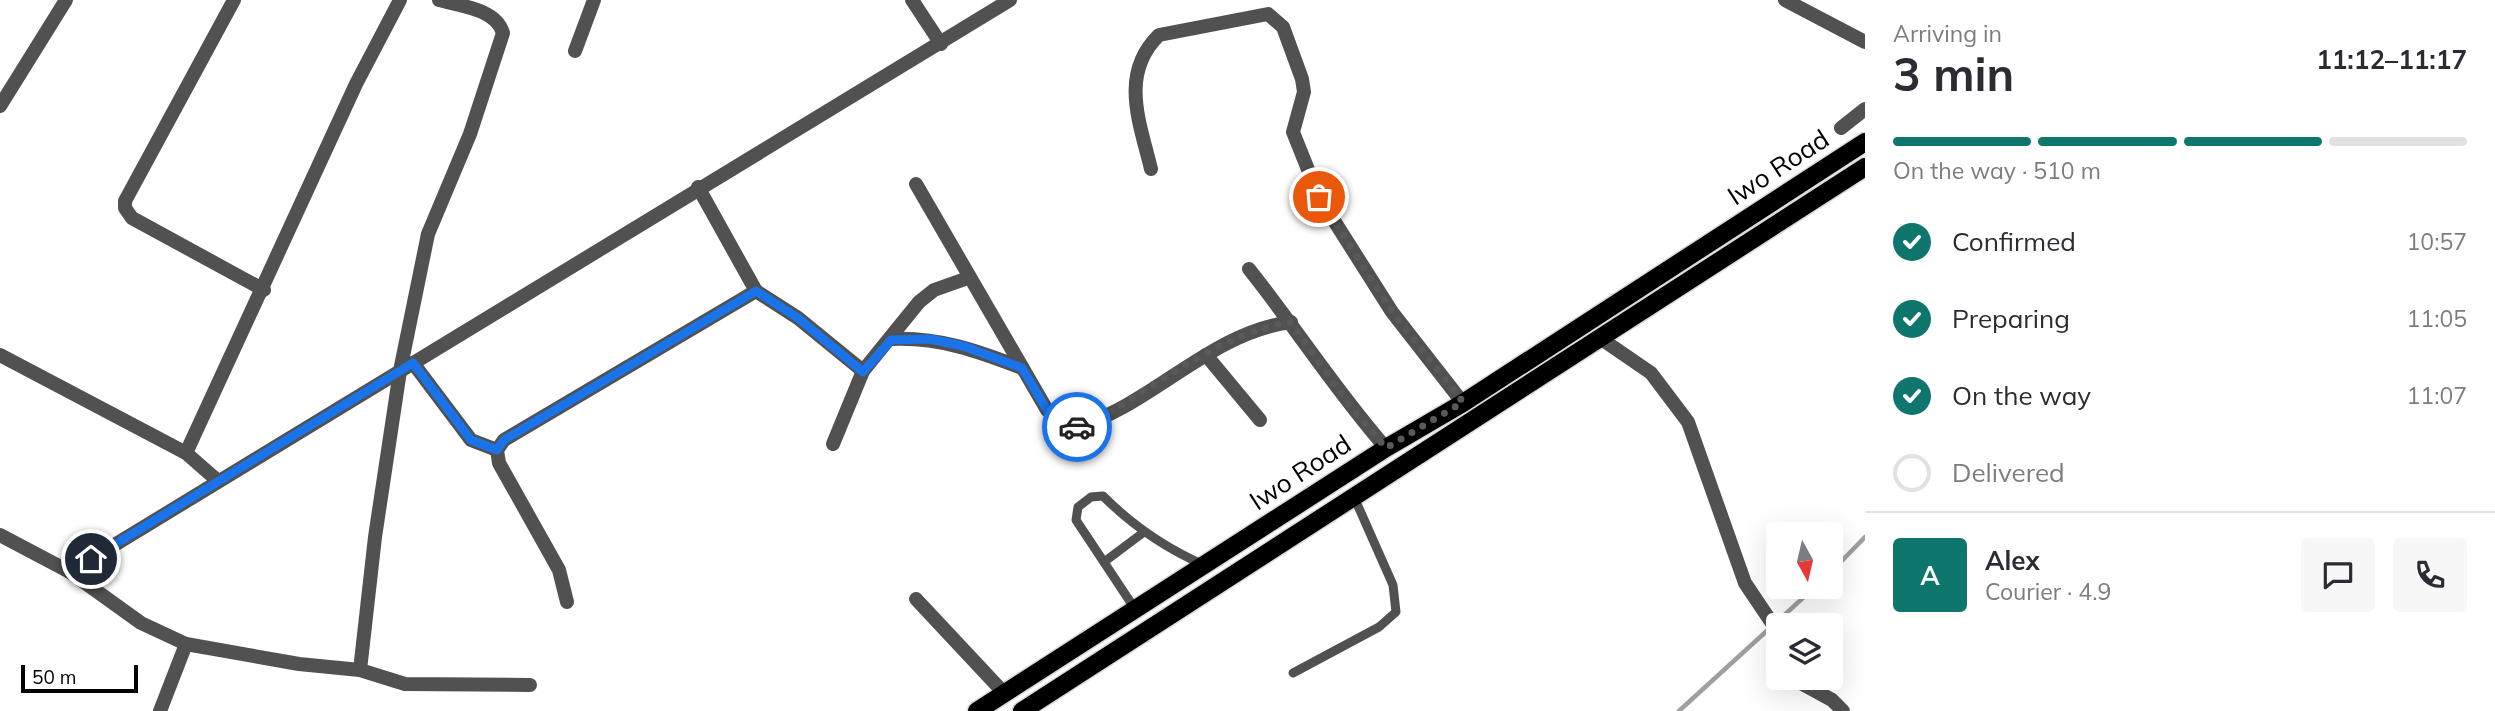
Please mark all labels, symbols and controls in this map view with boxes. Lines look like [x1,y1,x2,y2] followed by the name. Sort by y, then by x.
[1893,19,2002,48] text: Arriving in
[2316,43,2467,76] text: 11:12–11:17
[1893,45,2014,103] text: 3 min
[1721,122,1835,212] street label: Iwo Road
[1893,156,2101,185] text: On the way · 510 m
[1289,167,1349,227] pin
[1300,178,1338,216] icon: bag
[1893,223,1931,261] icon: check
[1952,225,2076,258] text: Confirmed
[2407,227,2467,256] text: 10:57
[1893,300,1931,338] icon: check
[1952,302,2070,335] text: Preparing
[2407,304,2467,333] text: 11:05
[1893,377,1931,415] icon: check
[1952,379,2091,412] text: On the way
[2407,381,2467,410] text: 11:07
[1042,392,1112,462] courier
[1058,408,1096,446] icon: car
[1243,427,1357,517] street label: Iwo Road
[1952,456,2065,489] text: Delivered
[1766,522,1843,598] north arrow
[1766,522,1843,690] map controls
[61,529,121,589] pin
[2301,538,2375,612] button: chat
[2393,538,2467,612] button: phone
[72,540,110,578] icon: home
[1985,544,2040,577] text: Alex
[1920,559,1940,592] text: A
[1985,577,2111,606] text: Courier · 4.9
[1766,613,1843,690] button: layers
[21,662,138,694] scale bar
[32,665,76,689] text: 50 m

